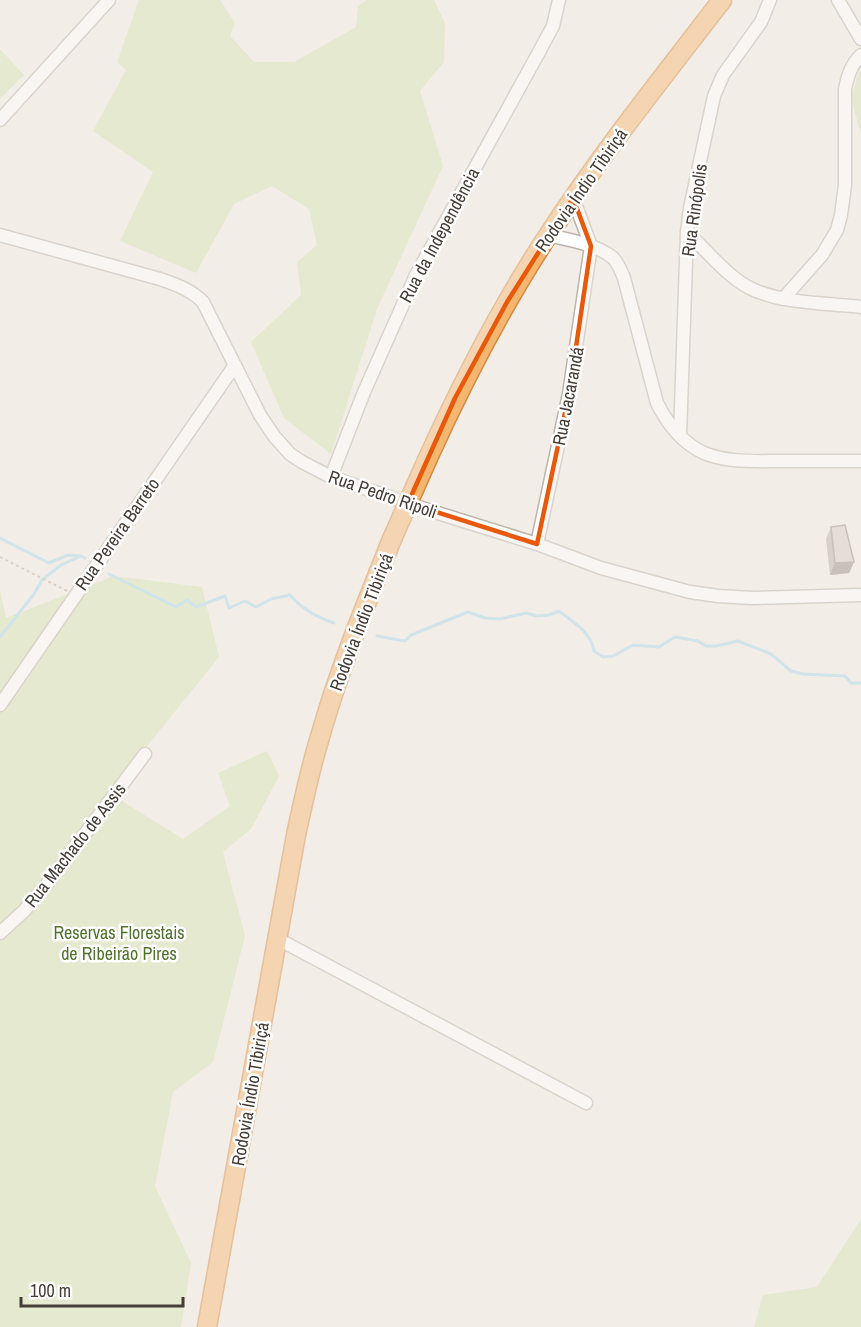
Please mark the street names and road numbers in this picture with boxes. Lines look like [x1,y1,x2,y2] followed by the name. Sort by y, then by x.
[529,123,633,257] street label: Rodovia Índio Tibiriçá
[675,162,713,258] street label: Rua Rinópolis
[393,163,485,307] street label: Rua da Independência
[546,344,590,448] street label: Rua Jacarandá
[325,464,441,524] street label: Rua Pedro Ripoli
[69,473,165,595] street label: Rua Pereira Barreto
[323,550,399,694] street label: Rodovia Índio Tibiriçá
[18,777,132,913] street label: Rua Machado de Assis
[225,1020,275,1168] street label: Rodovia Índio Tibiriçá

